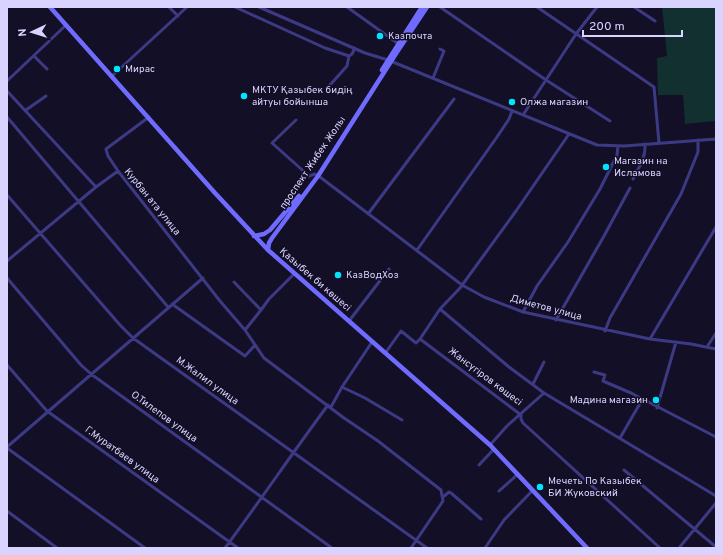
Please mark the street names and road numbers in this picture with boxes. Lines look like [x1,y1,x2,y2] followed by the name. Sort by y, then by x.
[277,114,349,212] street label: проспект Жибек Жолы
[121,166,183,238] street label: Курбан ата улица
[276,245,354,315] street label: Қазыбек би көшесі
[509,292,583,324] street label: Диметов улица
[445,345,525,409] street label: Жансүгіров көшесі
[173,354,241,408] street label: М.Жалил улица
[128,389,200,445] street label: О.Тилепов улица
[82,424,162,486] street label: Г.Муратбаев улица

